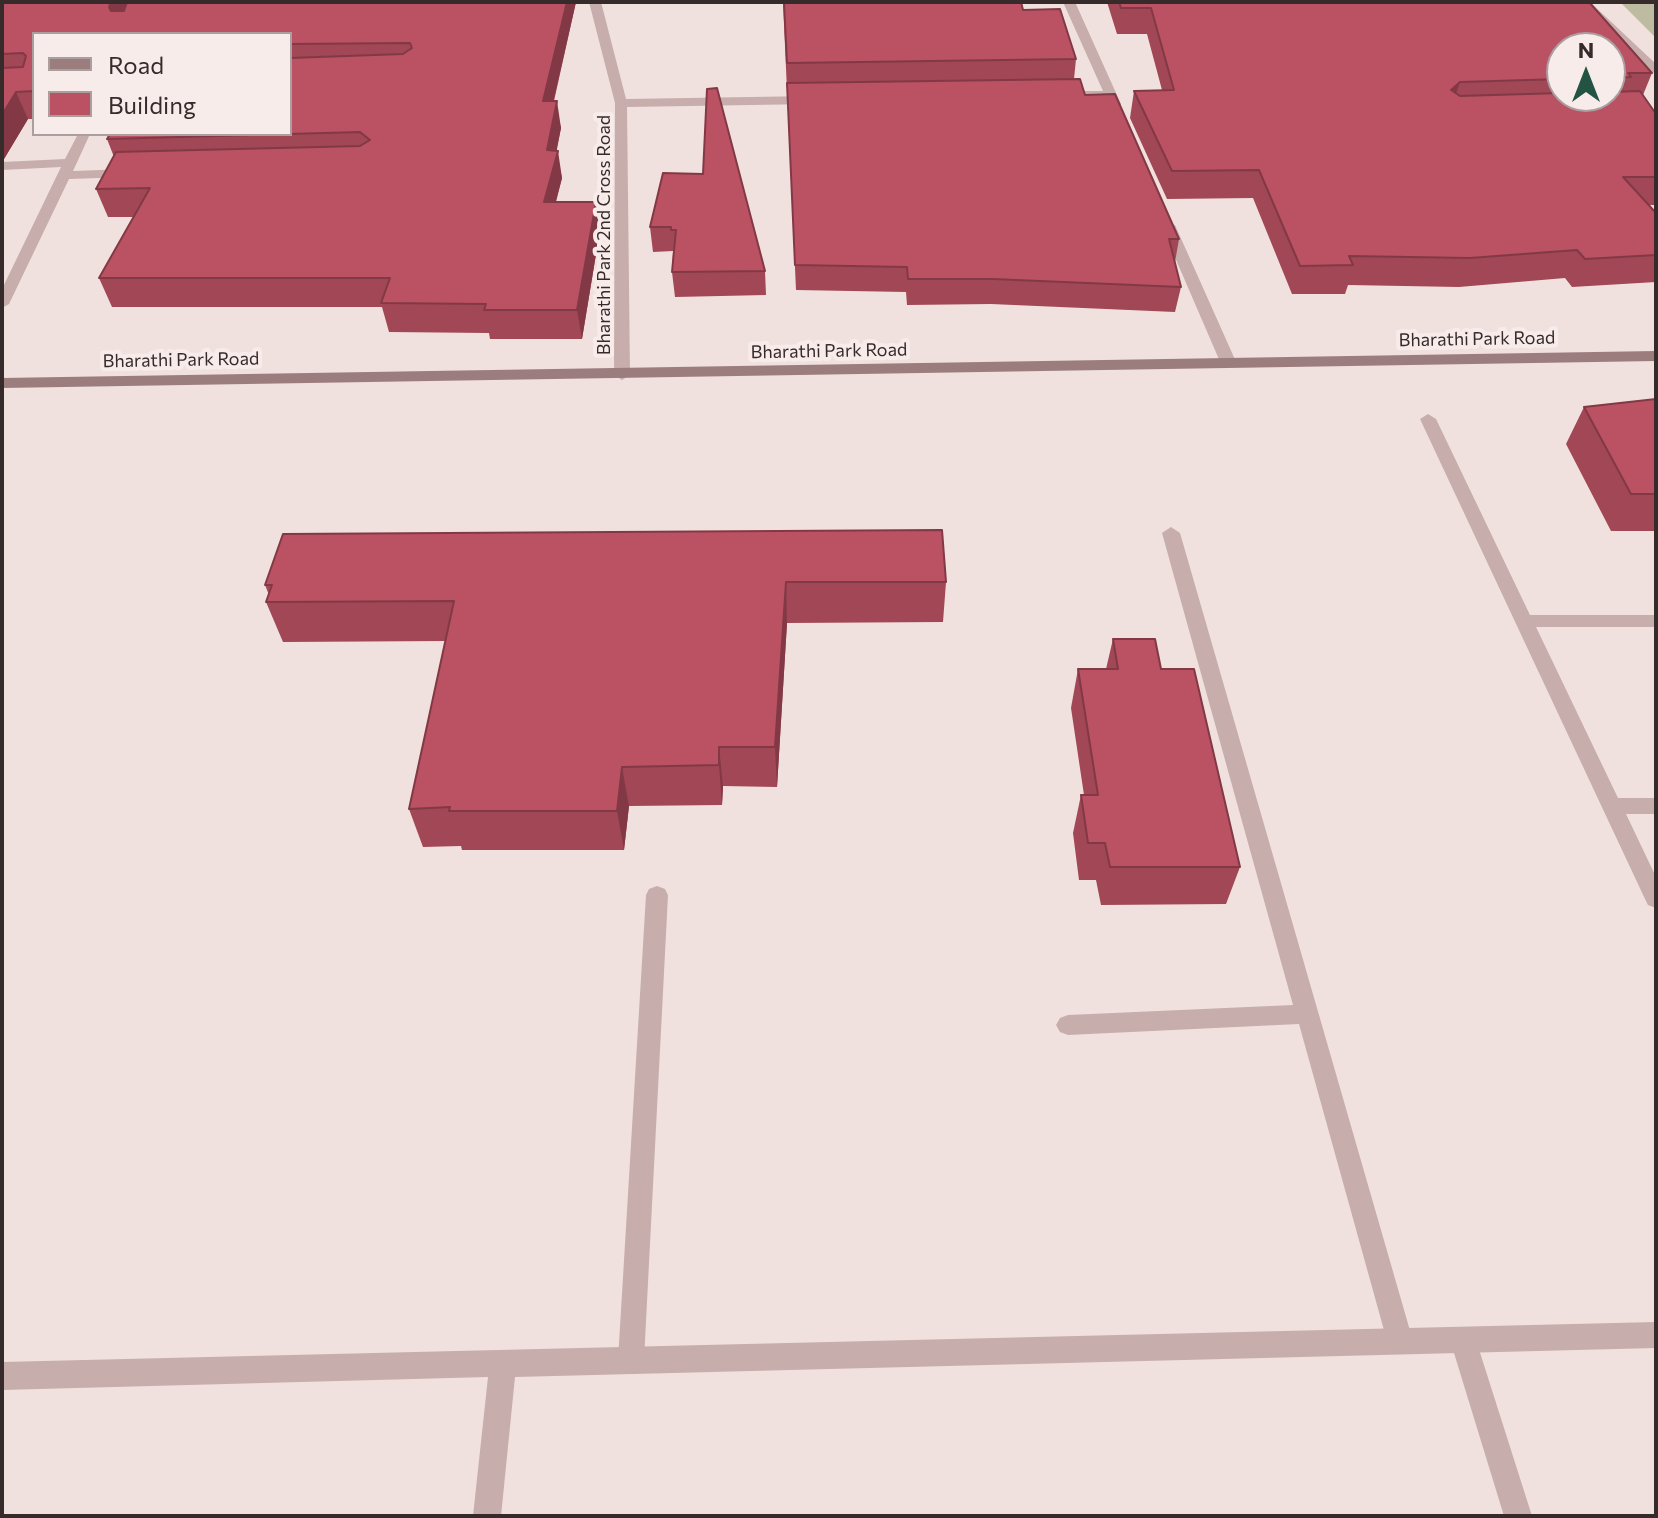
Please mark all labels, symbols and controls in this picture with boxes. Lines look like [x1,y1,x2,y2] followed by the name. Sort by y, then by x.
[32,32,292,136] legend
[1546,32,1626,112] north arrow
[1578,36,1594,63] text: N
[108,50,164,79] text: Road
[108,90,196,119] text: Building
[593,115,615,355] street label: Bharathi Park 2nd Cross Road
[1398,327,1556,351] street label: Bharathi Park Road
[750,339,908,363] street label: Bharathi Park Road
[102,348,260,372] street label: Bharathi Park Road

